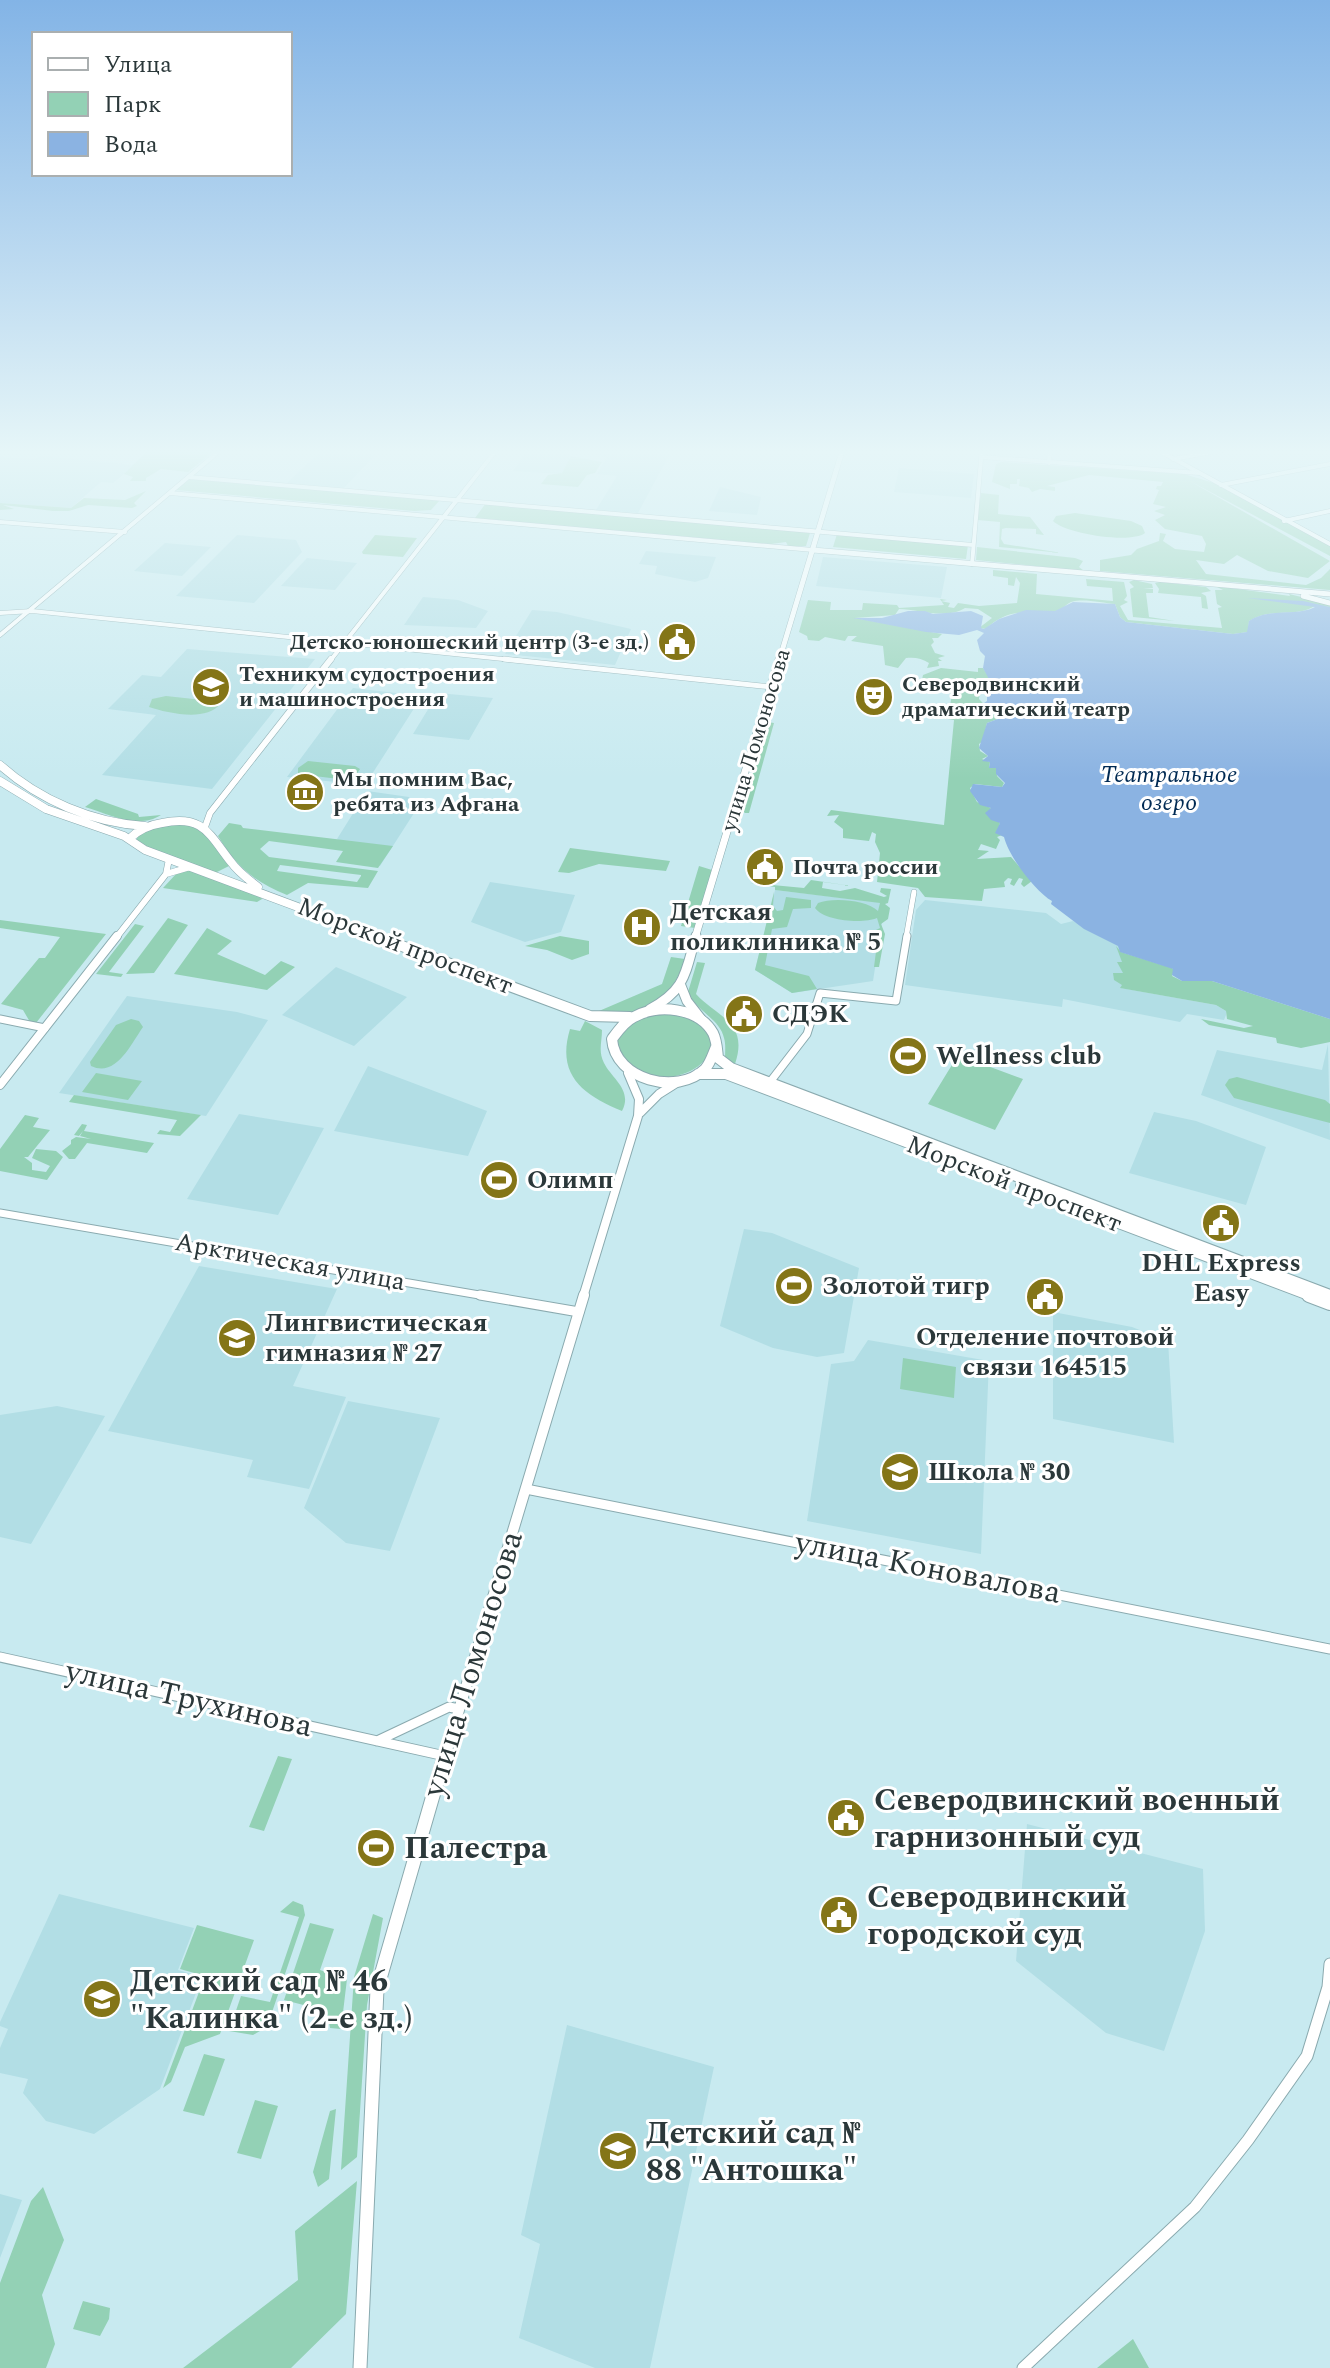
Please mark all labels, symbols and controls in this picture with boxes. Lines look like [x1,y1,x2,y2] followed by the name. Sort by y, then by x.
[32,32,292,176] legend
[104,47,172,83] text: Улица
[104,87,161,123] text: Парк
[104,127,158,163] text: Вода
[656,621,698,663] public building icon: Детско-юношеский центр (3-е зд.)
[290,626,649,659] place label: Детско-юношеский центр (3-е зд.)
[712,644,800,837] street label: улица Ломоносова
[239,658,495,716] place label: Техникум судостроения и машиностроения
[190,666,232,708] school or university icon: Техникум судостроения и машиностроения
[902,668,1130,726] place label: Северодвинский драматический театр
[853,676,895,718] theatre icon: Северодвинский драматический театр
[1101,757,1237,821] water label: Театральное озеро
[333,763,520,821] place label: Мы помним Вас, ребята из Афгана
[284,771,326,813] museum icon: Мы помним Вас, ребята из Афгана
[744,846,786,888] public building icon: Почта россии
[793,851,938,884] place label: Почта россии
[291,886,519,1006] street label: Морской проспект
[670,892,882,962] place label: Детская поликлиника № 5
[621,906,663,948] hospital icon: Детская поликлиника № 5
[723,993,765,1035] public building icon: СДЭК
[772,994,848,1034] place label: СДЭК
[887,1035,929,1077] sports icon: Wellness club
[936,1036,1101,1076] place label: Wellness club
[900,1124,1128,1244] street label: Морской проспект
[478,1159,520,1201] sports icon: Олимп
[527,1160,614,1200] place label: Олимп
[1200,1202,1242,1244] public building icon: DHL Express Easy
[172,1222,409,1302] street label: Арктическая улица
[1141,1243,1301,1313] place label: DHL Express Easy
[773,1265,815,1307] sports icon: Золотой тигр
[822,1266,989,1306] place label: Золотой тигр
[1024,1276,1066,1318] public building icon: Отделение почтовой связи 164515
[265,1303,487,1373] place label: Лингвистическая гимназия № 27
[216,1317,258,1359] school or university icon: Лингвистическая гимназия № 27
[916,1317,1174,1387] place label: Отделение почтовой связи 164515
[879,1451,921,1493] school or university icon: Школа № 30
[928,1452,1070,1492] place label: Школа № 30
[790,1518,1065,1618] street label: улица Коновалова
[409,1525,537,1804] street label: улица Ломоносова
[60,1647,318,1751] street label: улица Трухинова
[874,1776,1280,1862] place label: Северодвинский военный гарнизонный суд
[825,1797,867,1839] public building icon: Северодвинский военный гарнизонный суд
[404,1824,548,1873] place label: Палестра
[355,1827,397,1869] sports icon: Палестра
[867,1873,1127,1959] place label: Северодвинский городской суд
[818,1894,860,1936] public building icon: Северодвинский городской суд
[130,1957,412,2043] place label: Детский сад № 46 "Калинка" (2-е зд.)
[81,1978,123,2020] school or university icon: Детский сад № 46 "Калинка" (2-е зд.)
[646,2109,860,2195] place label: Детский сад № 88 "Антошка"
[597,2130,639,2172] school or university icon: Детский сад № 88 "Антошка"

